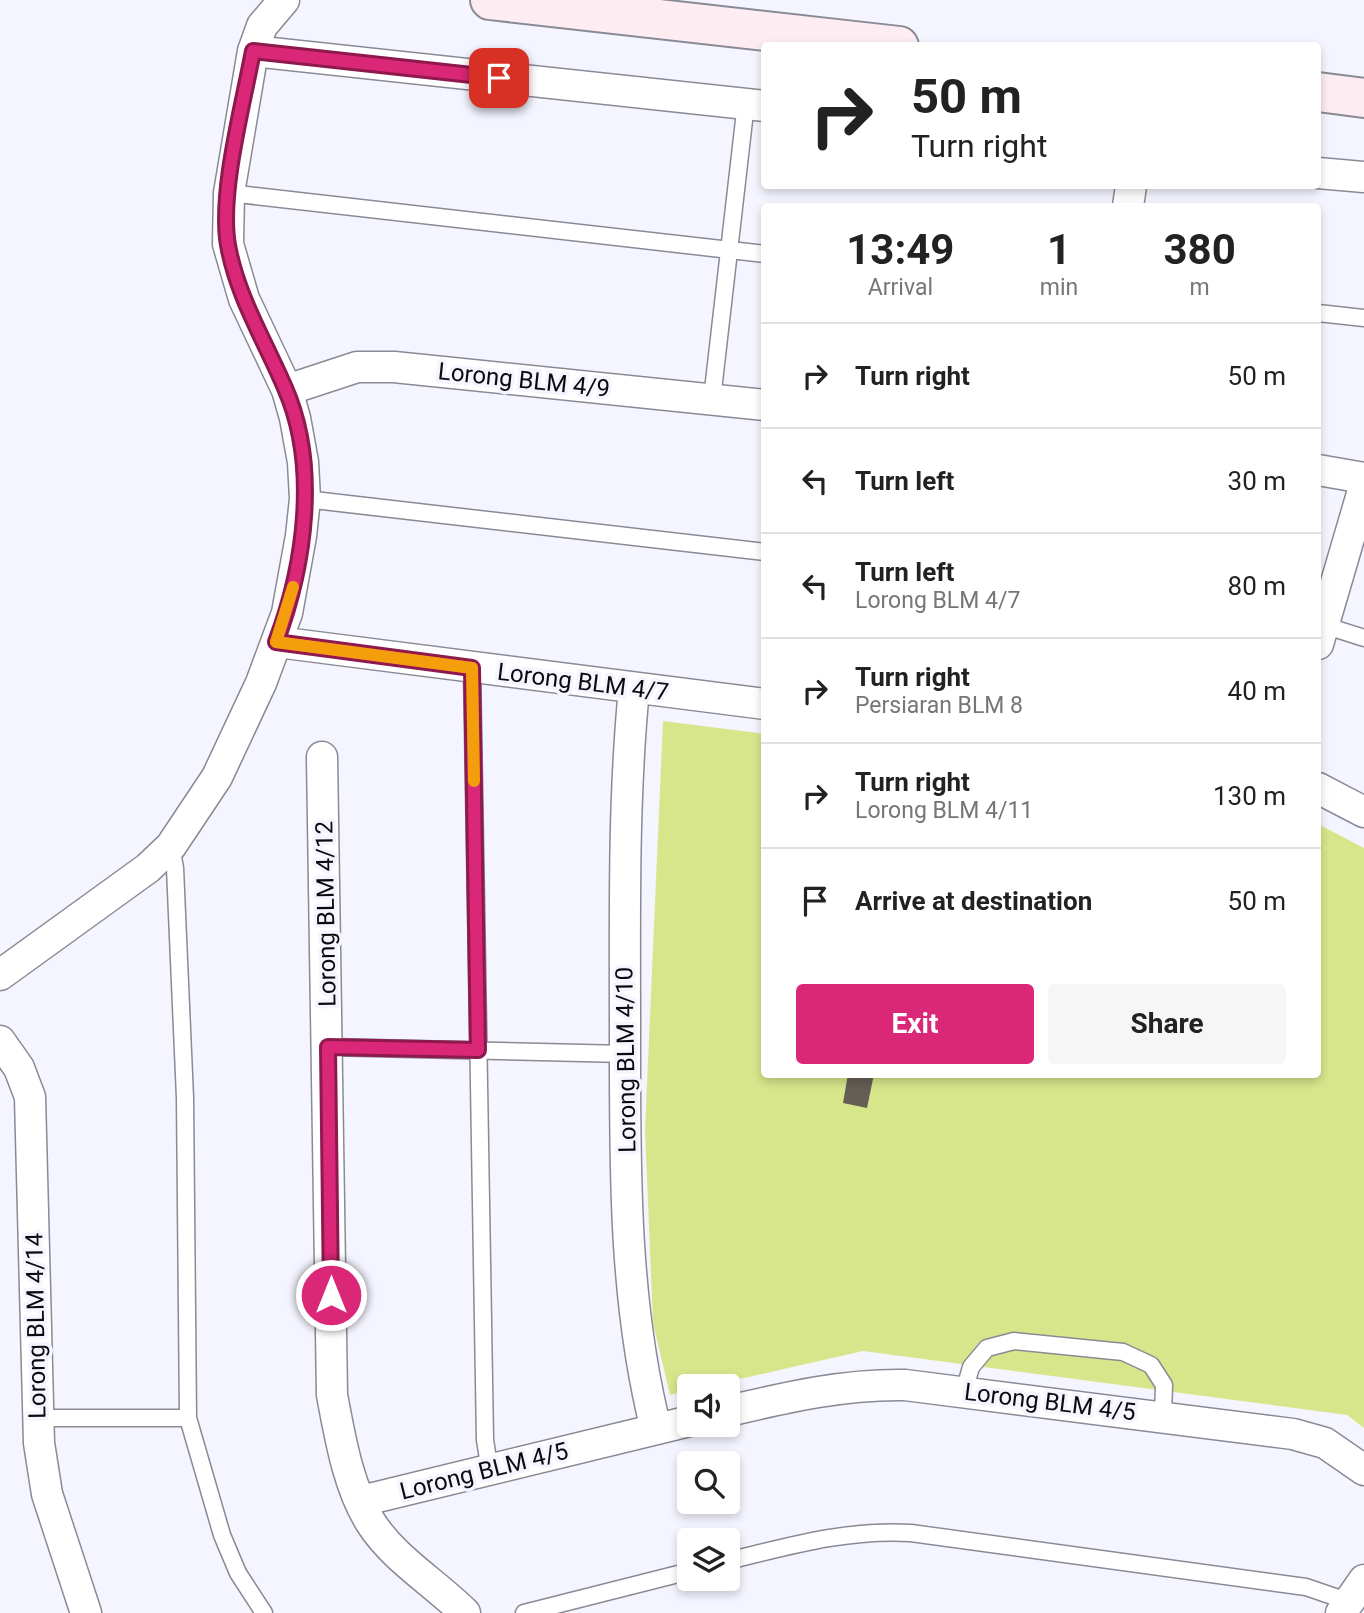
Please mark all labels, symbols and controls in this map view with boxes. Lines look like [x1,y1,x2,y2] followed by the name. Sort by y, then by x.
[469,48,529,108] pin
[480,59,518,97] icon: arrive
[911,68,1022,125] text: 50 m
[796,70,887,161] icon: right
[911,127,1047,165] text: Turn right
[846,225,954,274] text: 13:49
[1047,225,1071,274] text: 1
[1163,225,1236,274] text: 380
[868,274,933,301] text: Arrival
[1040,274,1078,301] text: min
[1190,274,1210,301] text: m
[437,357,611,403] street label: Lorong BLM 4/9
[796,357,834,395] icon: right
[855,361,970,391] text: Turn right
[1228,361,1286,391] text: 50 m
[796,462,834,500] icon: left
[855,466,954,496] text: Turn left
[1228,466,1286,496] text: 30 m
[855,557,954,587] text: Turn left
[796,567,834,605] icon: left
[1228,571,1286,601] text: 80 m
[855,587,1020,614] text: Lorong BLM 4/7
[496,658,670,706] street label: Lorong BLM 4/7
[855,662,970,692] text: Turn right
[796,672,834,710] icon: right
[1228,676,1286,706] text: 40 m
[855,692,1023,719] text: Persiaran BLM 8
[855,767,970,797] text: Turn right
[796,777,834,815] icon: right
[1213,781,1286,811] text: 130 m
[855,797,1033,824] text: Lorong BLM 4/11
[310,821,342,1007] street label: Lorong BLM 4/12
[796,882,834,920] icon: arrive
[855,886,1092,916] text: Arrive at destination
[1228,886,1286,916] text: 50 m
[610,967,642,1153] street label: Lorong BLM 4/10
[796,984,1034,1064] button: Exit
[1048,984,1286,1064] button: Share
[20,1233,52,1419] street label: Lorong BLM 4/14
[294,1258,368,1332] position arrow
[677,1374,740,1591] map controls
[677,1374,740,1437] button: sound
[963,1378,1137,1426] street label: Lorong BLM 4/5
[397,1437,571,1505] street label: Lorong BLM 4/5
[677,1451,740,1514] button: search
[677,1528,740,1591] button: layers

